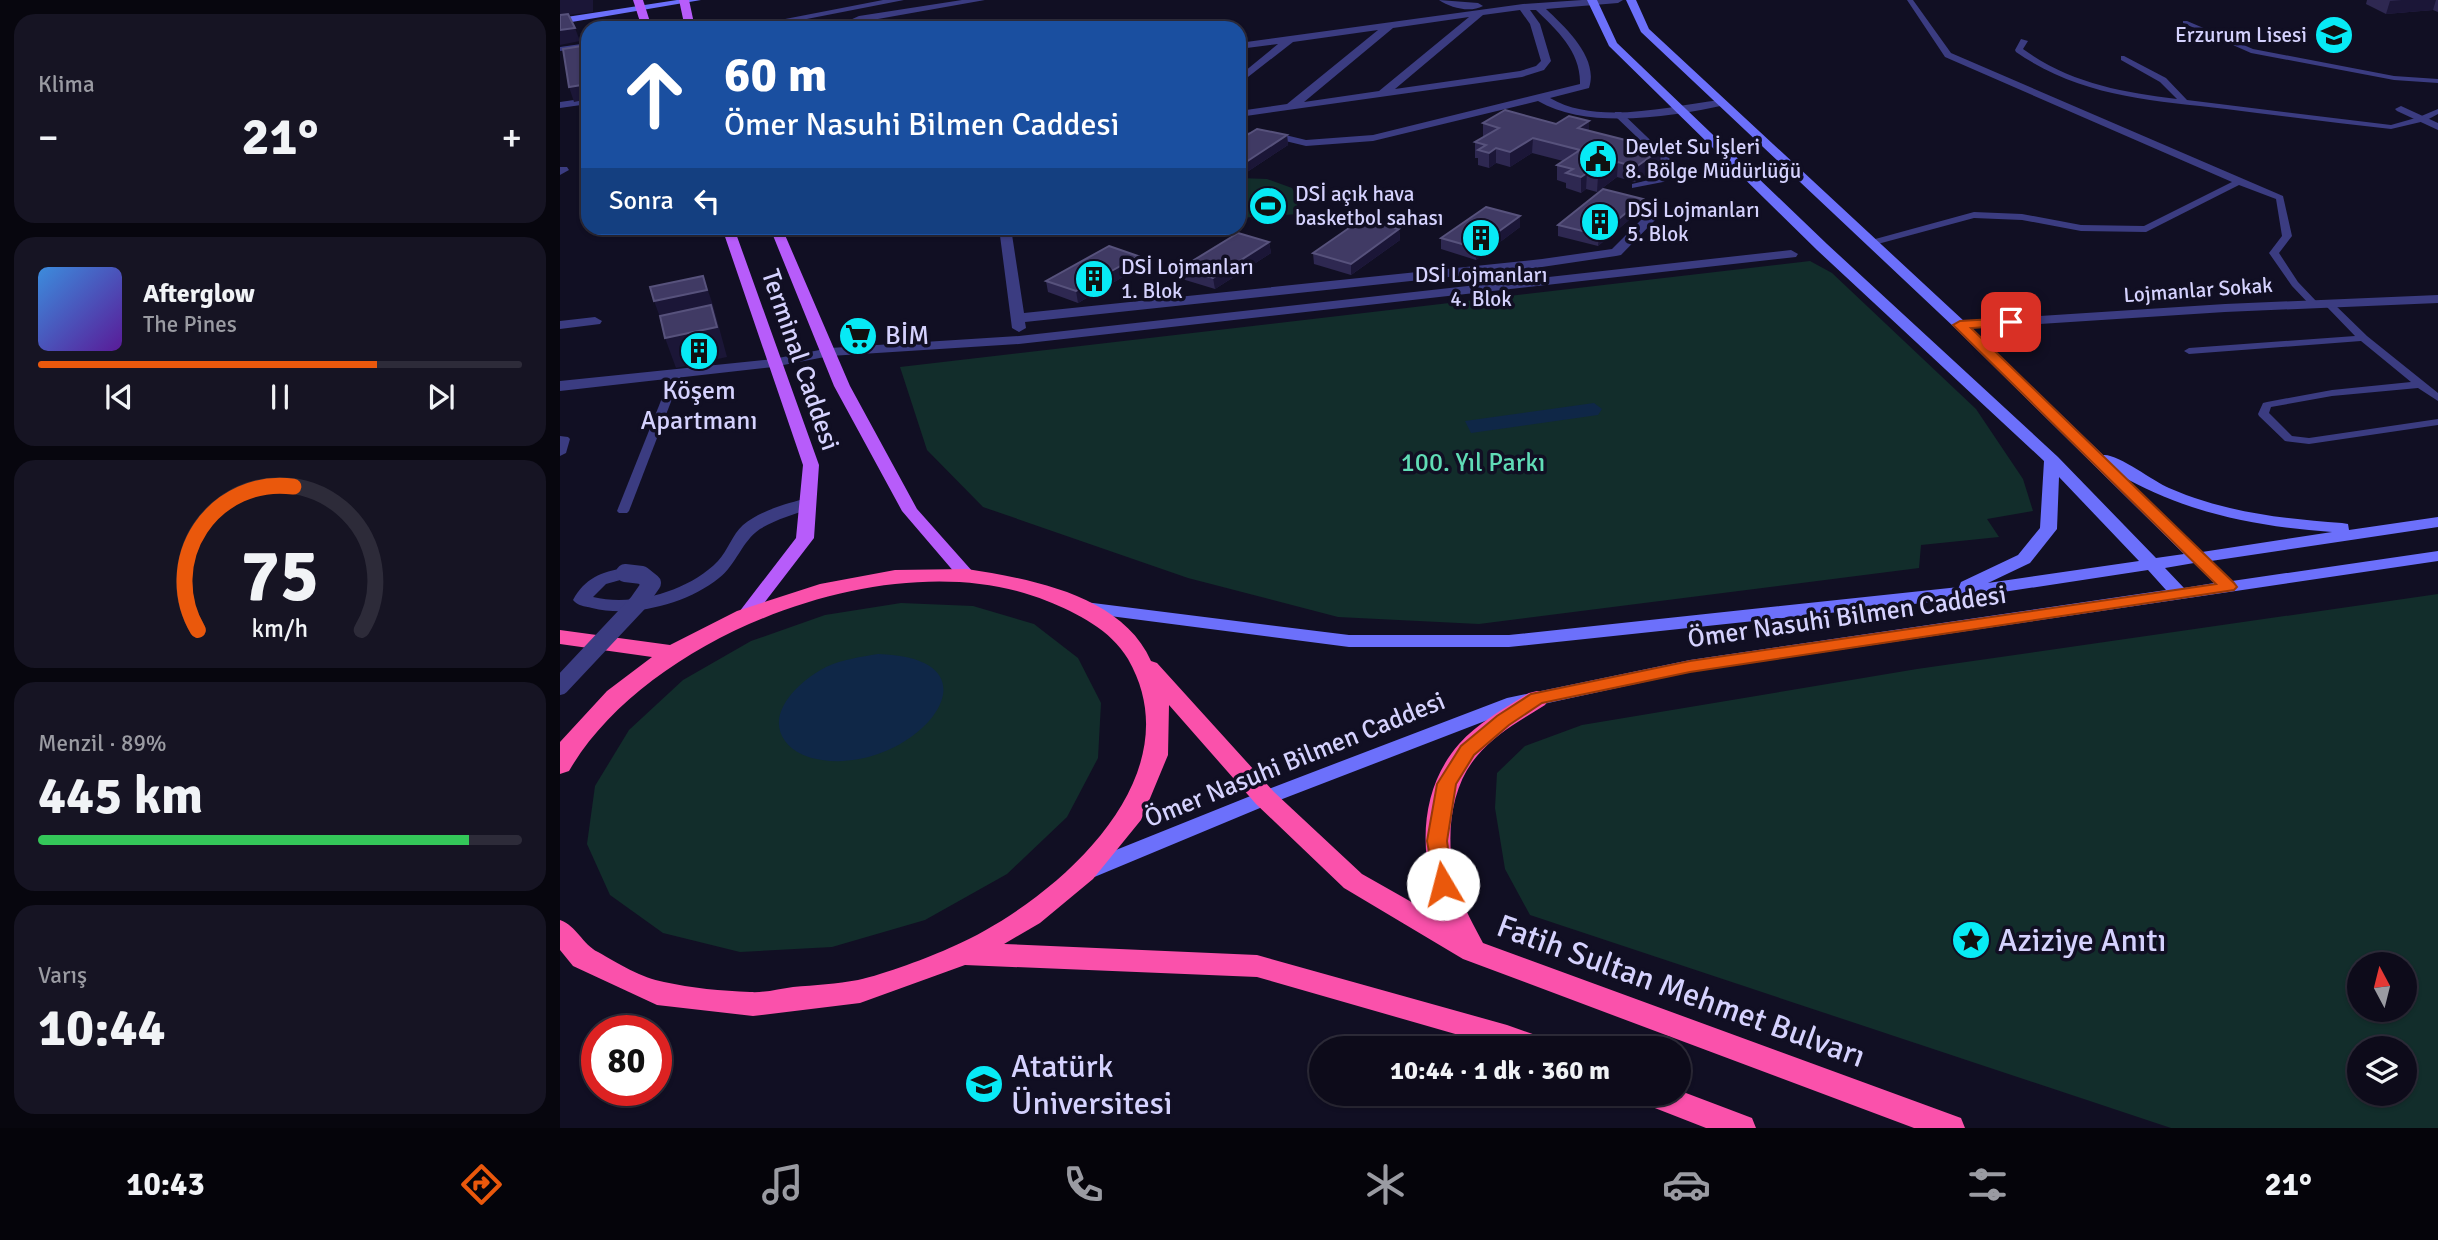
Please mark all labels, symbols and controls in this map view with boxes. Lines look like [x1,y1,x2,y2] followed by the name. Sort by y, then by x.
[2313,14,2355,56] school or university icon: Erzurum Lisesi
[2175,22,2307,48] place label: Erzurum Lisesi
[724,45,827,105] text: 60 m
[609,49,700,140] icon: ahead
[38,70,95,99] text: Klima
[242,105,318,169] text: 21°
[724,105,1119,144] text: Ömer Nasuhi Bilmen Caddesi
[38,114,59,161] text: −
[501,114,522,161] text: +
[1625,134,1801,184] place label: Devlet Su İşleri 8. Bölge Müdürlüğü
[1577,138,1619,180] public building icon: Devlet Su İşleri 8. Bölge Müdürlüğü
[1295,181,1444,231] place label: DSİ açık hava basketbol sahası
[688,182,726,220] icon: left
[609,185,674,217] text: Sonra
[1247,185,1289,227] sports icon: DSİ açık hava basketbol sahası
[1627,197,1760,247] place label: DSİ Lojmanları 5. Blok
[1579,201,1621,243] building icon: DSİ Lojmanları 5. Blok
[1460,217,1502,259] building icon: DSİ Lojmanları 4. Blok
[1121,254,1254,304] place label: DSİ Lojmanları 1. Blok
[1073,258,1115,300] building icon: DSİ Lojmanları 1. Blok
[1415,262,1547,312] place label: DSİ Lojmanları 4. Blok
[754,265,846,455] street label: Terminal Caddesi
[2123,272,2274,308] street label: Lojmanlar Sokak
[143,278,255,310] text: Afterglow
[1981,292,2041,352] pin
[1992,303,2030,341] icon: arrive
[143,310,237,339] text: The Pines
[837,315,879,357] supermarket icon: BİM
[885,320,929,352] place label: BİM
[678,330,720,372] building icon: Köşem Apartmanı
[640,375,758,437] place label: Köşem Apartmanı
[100,378,138,416] icon: previous
[261,378,299,416] icon: pause
[422,378,460,416] icon: next
[1401,447,1545,479] park label: 100. Yıl Parkı
[241,532,319,621] text: 75
[1686,579,2008,655] street label: Ömer Nasuhi Bilmen Caddesi
[252,613,308,644] text: km/h
[1140,685,1450,835] street label: Ömer Nasuhi Bilmen Caddesi
[38,729,167,758] text: Menzil · 89%
[38,764,203,828] text: 445 km
[1406,847,1480,921] position arrow
[1492,906,1870,1076] street label: Fatih Sultan Mehmet Bulvarı
[1950,919,1992,961] place icon: Aziziye Anıtı
[1998,921,2166,960] place label: Aziziye Anıtı
[2347,952,2417,1022] north arrow
[2347,952,2417,1106] map controls
[38,961,87,990] text: Varış
[38,996,166,1060] text: 10:44
[581,1015,672,1106] speed limit sign: 80
[2347,1036,2417,1106] button: layers
[1011,1047,1172,1123] place label: Atatürk Üniversitesi
[1390,1055,1610,1087] text: 10:44 · 1 dk · 360 m
[963,1063,1005,1105] school or university icon: Atatürk Üniversitesi
[457,1160,506,1209] icon: directions
[758,1160,807,1209] icon: music
[1059,1160,1108,1209] icon: phone
[1361,1160,1410,1209] icon: climate
[1662,1160,1711,1209] icon: car
[1963,1160,2012,1209] icon: filters
[126,1165,205,1204] text: 10:43
[2264,1165,2312,1204] text: 21°

